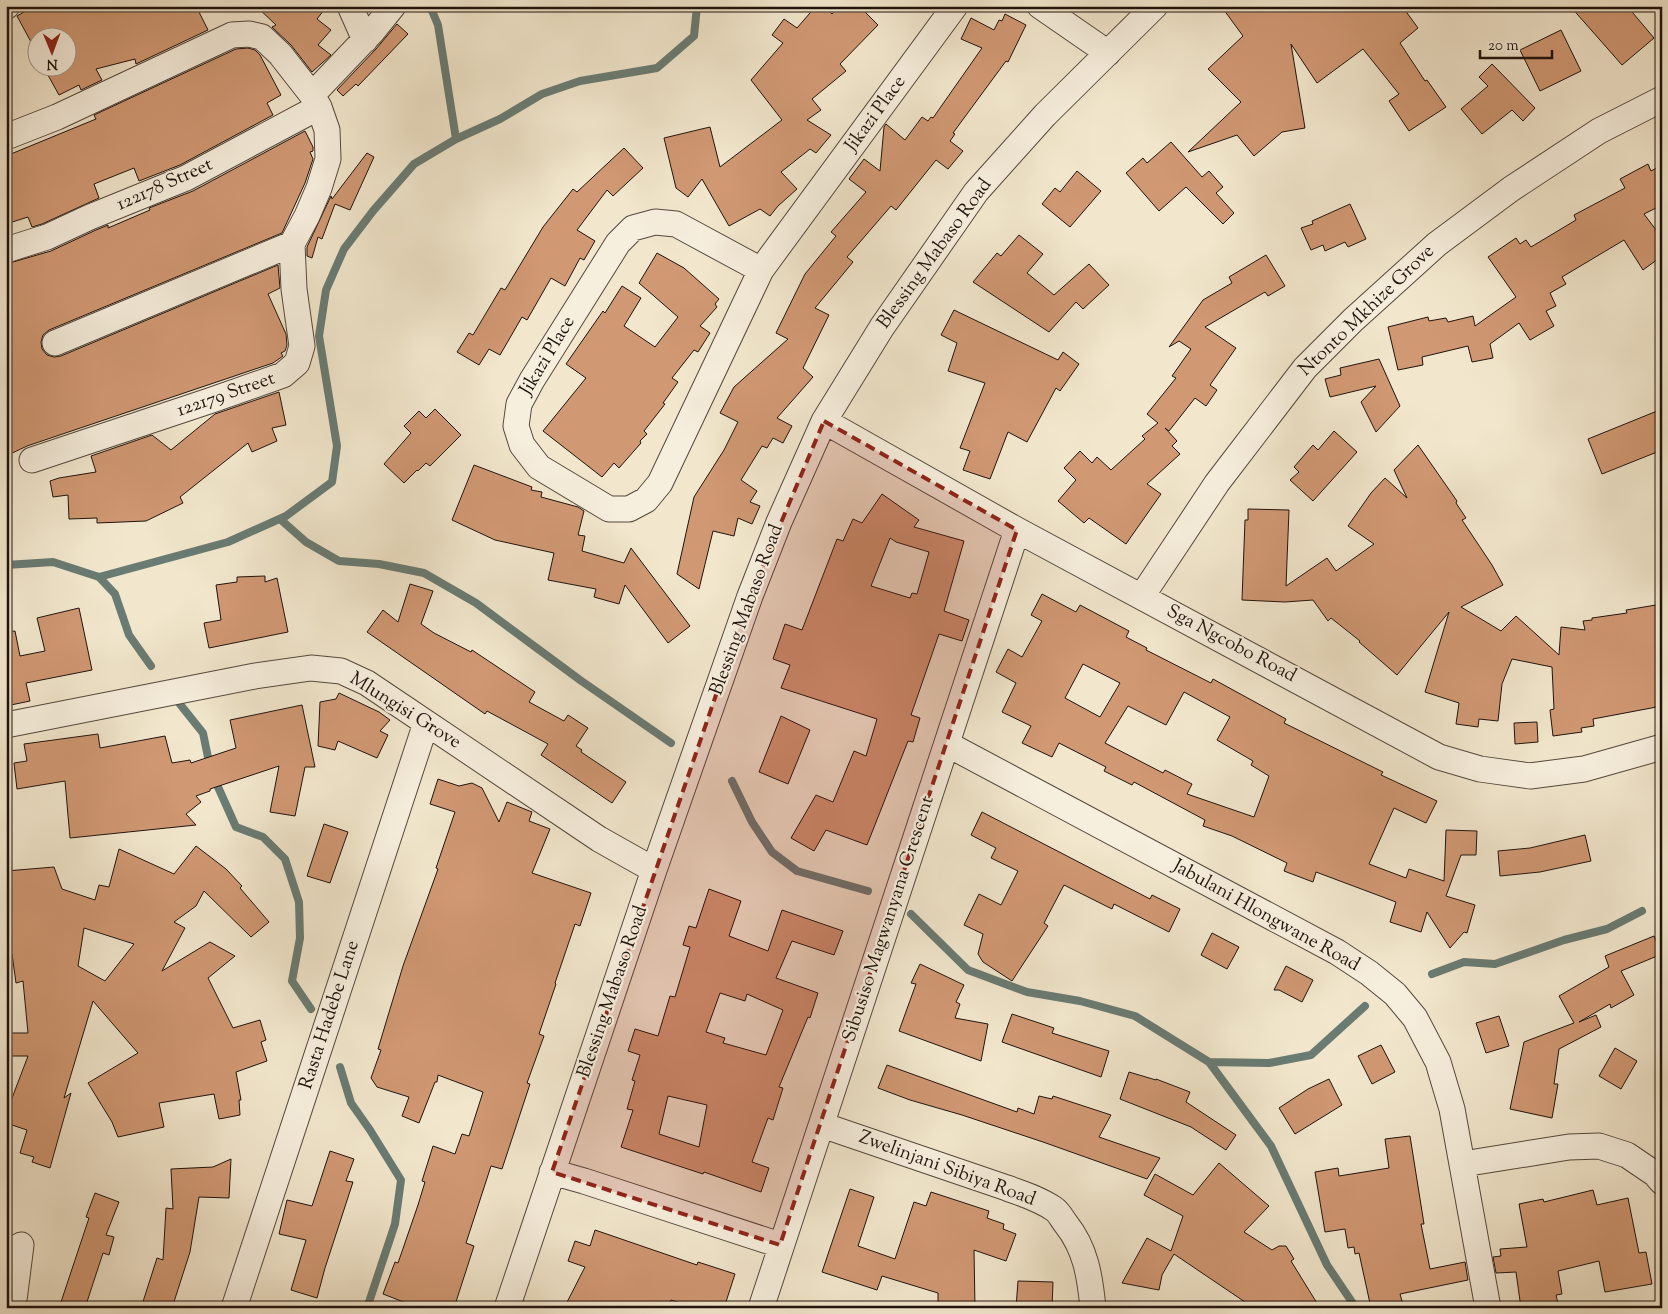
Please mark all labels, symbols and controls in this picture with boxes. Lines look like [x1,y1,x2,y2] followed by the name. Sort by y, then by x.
[28,28,78,78] north arrow
[1480,28,1553,60] scale bar
[1488,36,1519,57] text: 20 m
[46,53,58,73] text: N
[838,70,913,159] street label: Jikazi Place
[113,152,218,218] street label: 122178 Street
[871,173,999,335] street label: Blessing Mabaso Road
[1293,239,1441,383] street label: Ntonto Mkhize Grove
[513,311,582,402] street label: Jikazi Place
[173,365,279,424] street label: 122179 Street
[703,520,791,699] street label: Blessing Mabaso Road
[1161,598,1301,690] street label: Sga Ngcobo Road
[344,666,466,756] street label: Mlungisi Grove
[836,792,942,1046] street label: Sibusiso Magwanyana Crescent
[1166,853,1365,979] street label: Jabulani Hlongwane Road
[571,902,655,1082] street label: Blessing Mabaso Road
[293,937,367,1093] street label: Rasta Hadebe Lane
[855,1124,1039,1214] street label: Zwelinjani Sibiya Road

